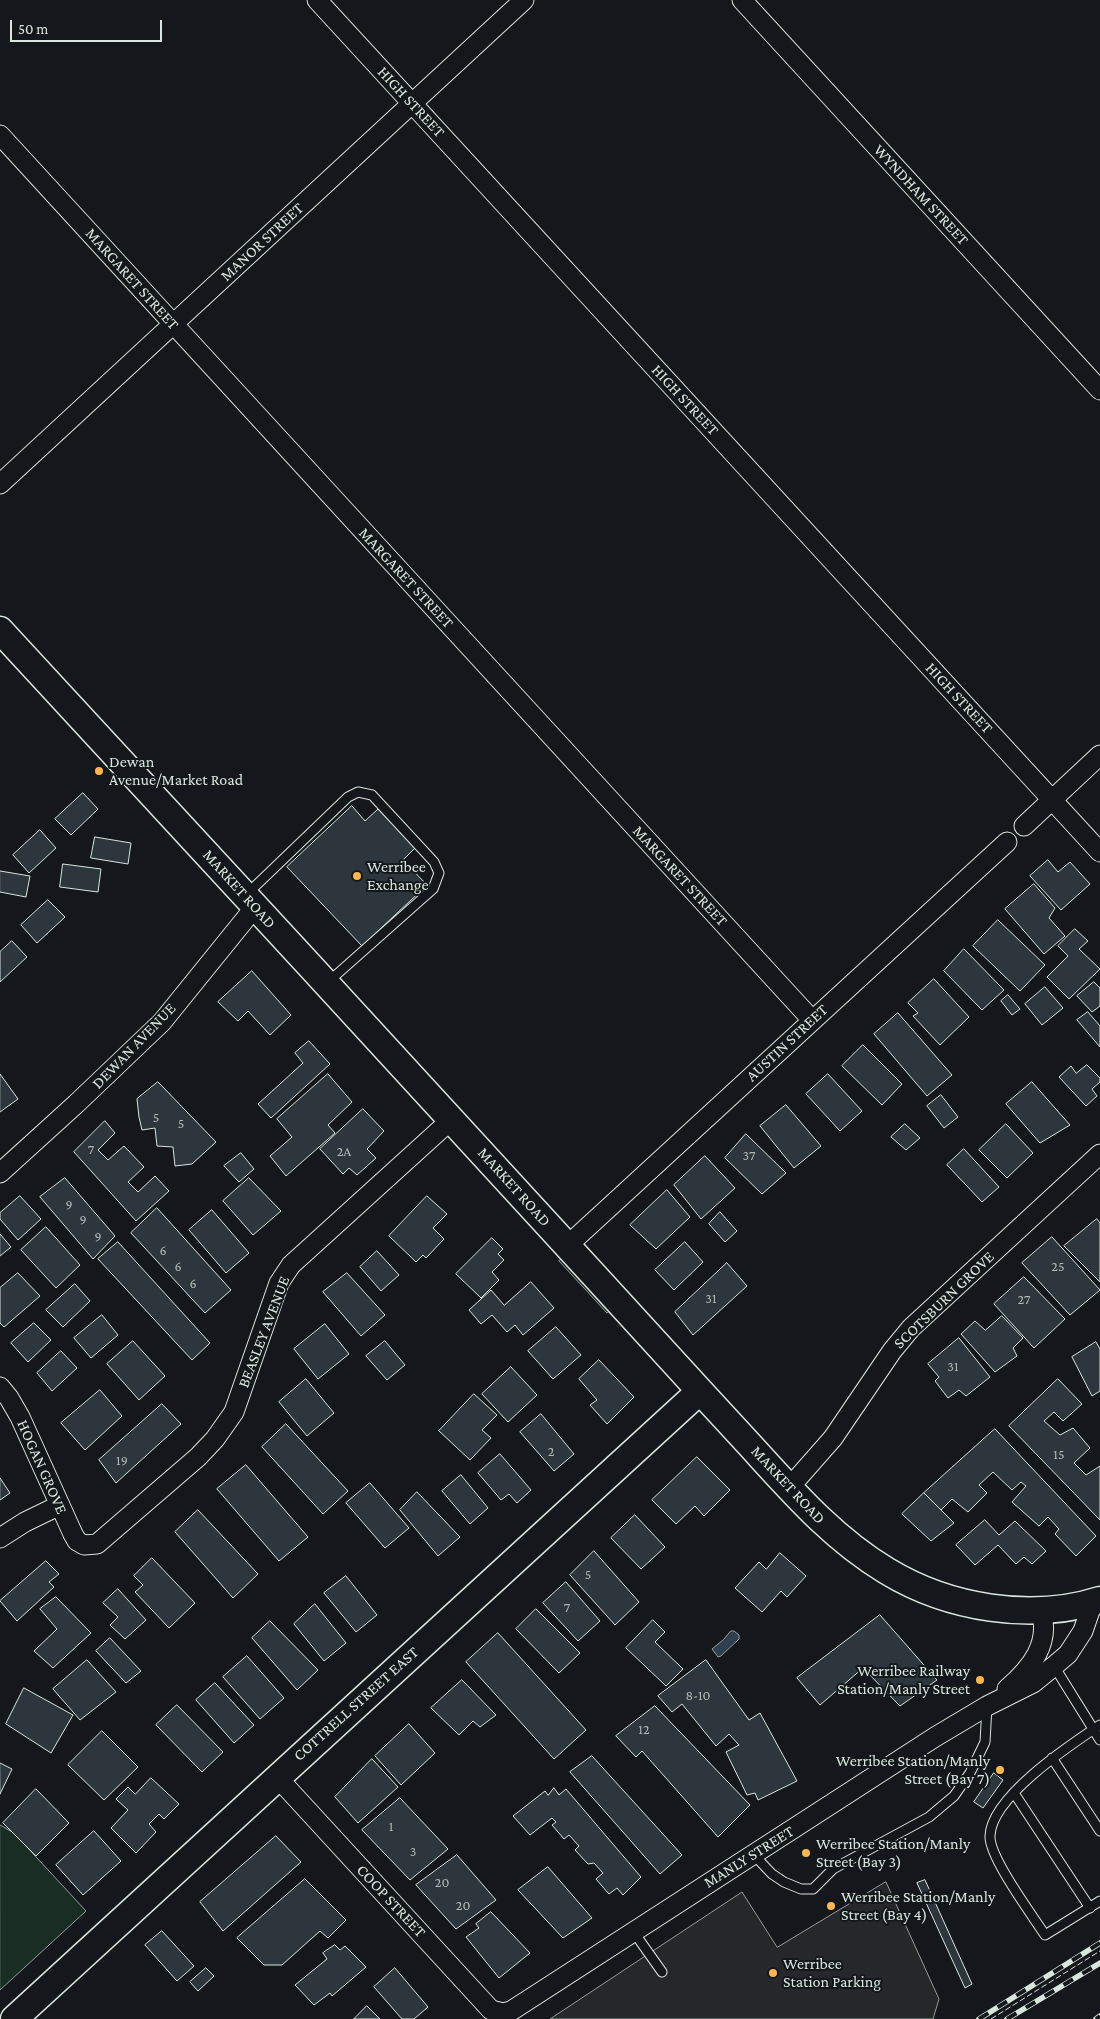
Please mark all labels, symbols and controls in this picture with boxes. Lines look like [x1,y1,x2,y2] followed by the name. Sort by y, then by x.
[12,10,165,42] scale bar
[18,21,48,37] text: 50 m
[373,63,449,141] street label: HIGH STREET
[869,141,973,249] street label: WYNDHAM STREET
[216,199,308,285] street label: MANOR STREET
[81,224,183,334] street label: MARGARET STREET
[647,361,723,439] street label: HIGH STREET
[354,524,458,632] street label: MARGARET STREET
[921,659,997,737] street label: HIGH STREET
[109,752,243,790] place label: Dewan Avenue/Market Road
[93,765,105,777] marker: Dewan Avenue/Market Road
[628,822,732,930] street label: MARGARET STREET
[198,845,280,933] street label: MARKET ROAD
[367,857,429,895] place label: Werribee Exchange
[351,870,363,882] marker: Werribee Exchange
[88,999,180,1093] street label: DEWAN AVENUE
[742,1000,832,1086] street label: AUSTIN STREET
[153,1110,159,1126] house number: 5
[178,1116,184,1132] house number: 5
[88,1142,94,1158] house number: 7
[473,1143,555,1231] street label: MARKET ROAD
[337,1144,351,1160] house number: 2A
[743,1148,755,1164] house number: 37
[65,1197,73,1213] house number: 9
[79,1212,87,1228] house number: 9
[94,1229,102,1245] house number: 9
[159,1243,167,1259] house number: 6
[890,1247,998,1353] street label: SCOTSBURN GROVE
[174,1259,182,1275] house number: 6
[1051,1259,1065,1275] house number: 25
[234,1273,294,1391] street label: BEASLEY AVENUE
[189,1276,197,1292] house number: 6
[705,1291,717,1307] house number: 31
[1018,1292,1030,1308] house number: 27
[947,1359,959,1375] house number: 31
[13,1417,71,1517] street label: HOGAN GROVE
[747,1442,829,1528] street label: MARKET ROAD
[548,1444,554,1460] house number: 2
[1053,1447,1065,1463] house number: 15
[116,1453,128,1469] house number: 19
[585,1567,591,1583] house number: 5
[564,1600,570,1616] house number: 7
[289,1643,423,1765] street label: COTTRELL STREET EAST
[837,1661,970,1699] place label: Werribee Railway Station/Manly Street
[974,1674,986,1686] marker: Werribee Railway Station/Manly Street
[686,1688,710,1704] house number: 8-10
[638,1722,650,1738] house number: 12
[836,1751,990,1789] place label: Werribee Station/Manly Street (Bay 7)
[994,1764,1006,1776] marker: Werribee Station/Manly Street (Bay 7)
[389,1819,393,1835] house number: 1
[700,1822,798,1892] street label: MANLY STREET
[816,1834,970,1872] place label: Werribee Station/Manly Street (Bay 3)
[410,1844,416,1860] house number: 3
[800,1847,812,1859] marker: Werribee Station/Manly Street (Bay 3)
[352,1860,430,1942] street label: COOP STREET
[435,1875,449,1891] house number: 20
[841,1887,995,1925] place label: Werribee Station/Manly Street (Bay 4)
[456,1898,470,1914] house number: 20
[825,1900,837,1912] marker: Werribee Station/Manly Street (Bay 4)
[783,1954,881,1992] place label: Werribee Station Parking
[767,1967,779,1979] marker: Werribee Station Parking

